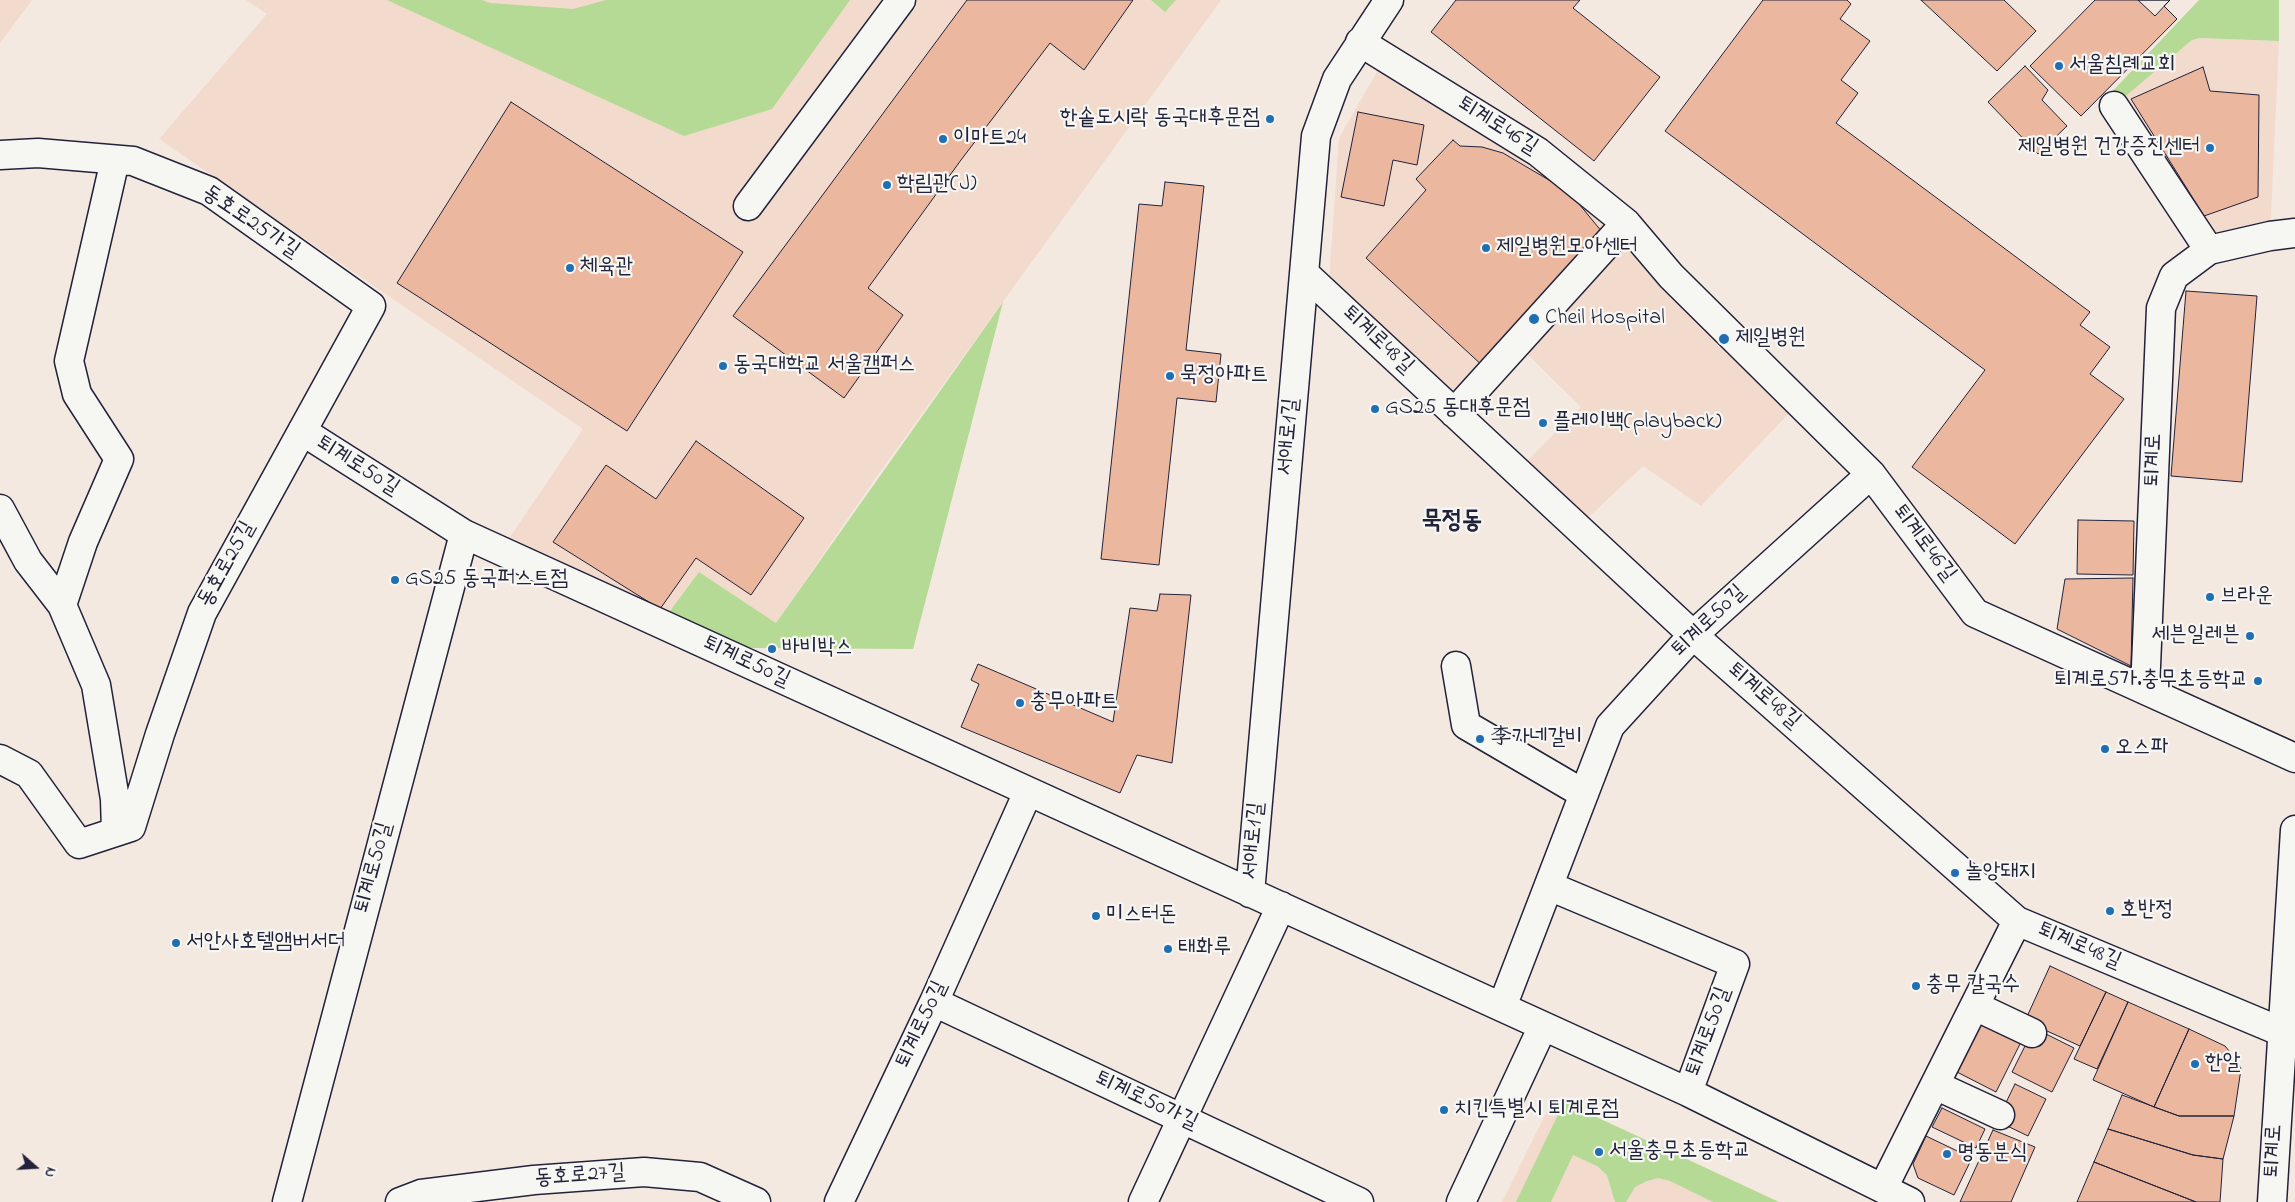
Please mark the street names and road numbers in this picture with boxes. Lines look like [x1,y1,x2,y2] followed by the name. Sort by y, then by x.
[1452,92,1542,162] street label: 퇴계로46길
[196,181,304,265] street label: 동호로25가길
[1336,301,1418,381] street label: 퇴계로48길
[1273,397,1307,477] street label: 서애로1길
[311,431,403,503] street label: 퇴계로50길
[2141,433,2169,487] street label: 퇴계로
[1886,500,1960,588] street label: 퇴계로46길
[194,517,262,613] street label: 동호로25길
[1667,580,1753,664] street label: 퇴계로50길
[698,631,794,695] street label: 퇴계로50길
[1721,658,1805,736] street label: 퇴계로48길
[1238,801,1272,881] street label: 서애로1길
[350,820,400,916] street label: 퇴계로50길
[2033,918,2125,976] street label: 퇴계로48길
[891,977,955,1073] street label: 퇴계로50길
[1682,984,1738,1080] street label: 퇴계로50길
[1090,1067,1202,1137] street label: 퇴계로50가길
[2260,1124,2290,1178] street label: 퇴계로
[534,1161,626,1193] street label: 동호로27길

